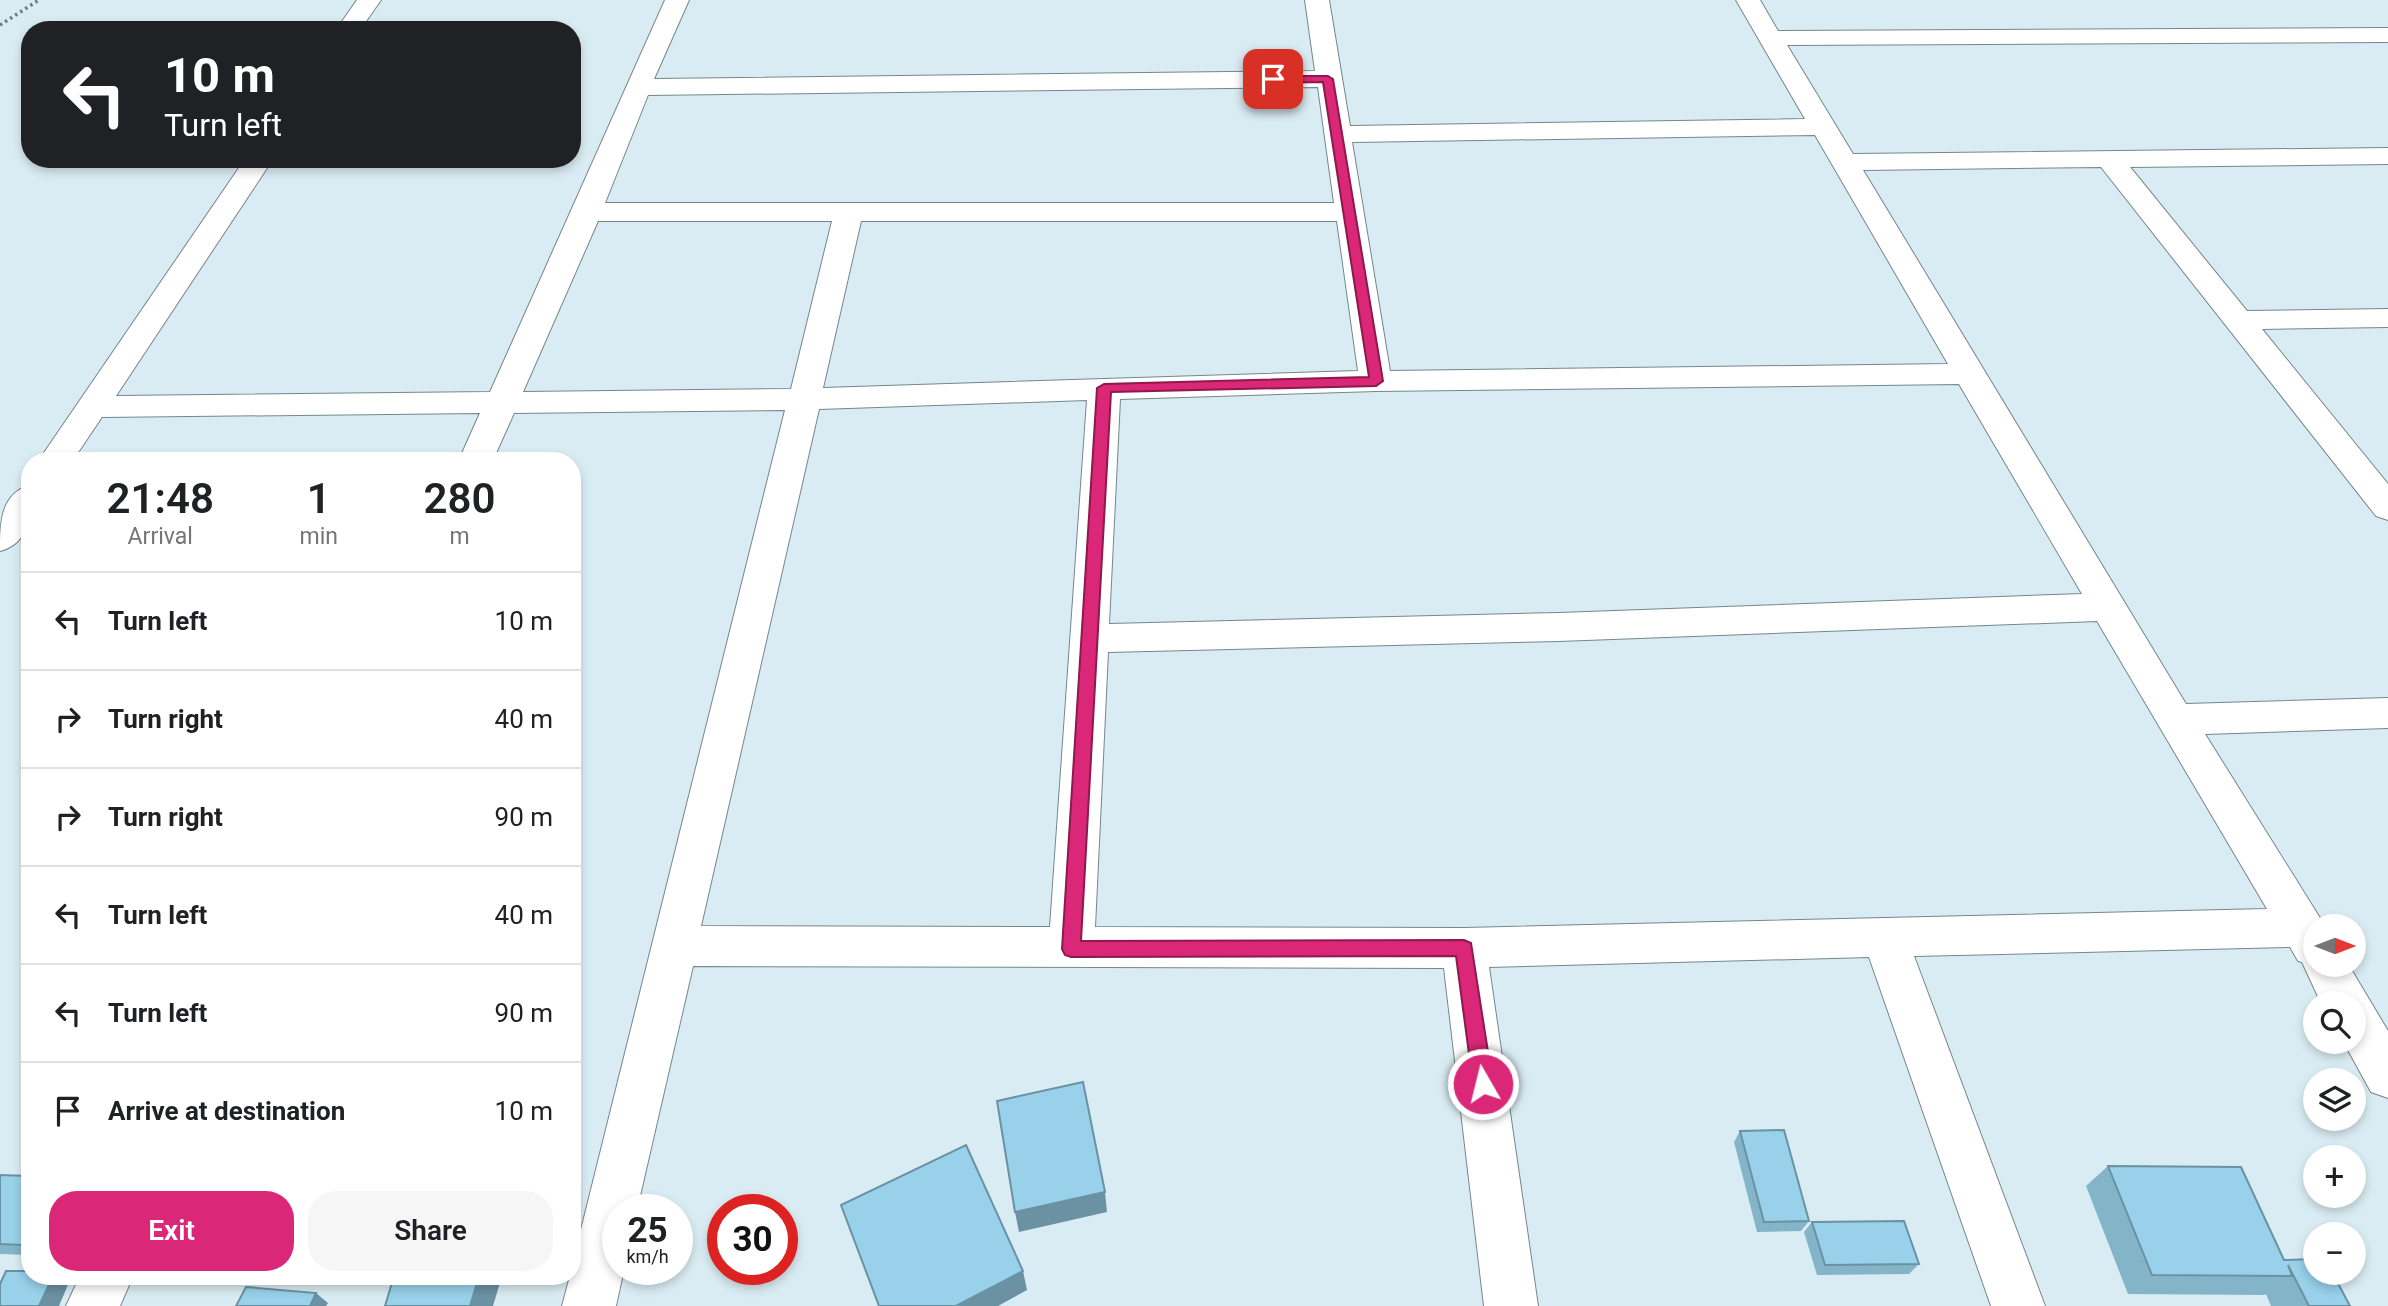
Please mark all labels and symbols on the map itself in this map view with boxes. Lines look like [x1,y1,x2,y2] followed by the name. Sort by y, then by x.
[1243,49,1303,109] pin
[2303,914,2366,976] north arrow
[1446,1047,1520,1121] position arrow
[707,1194,798,1285] speed limit sign: 30

